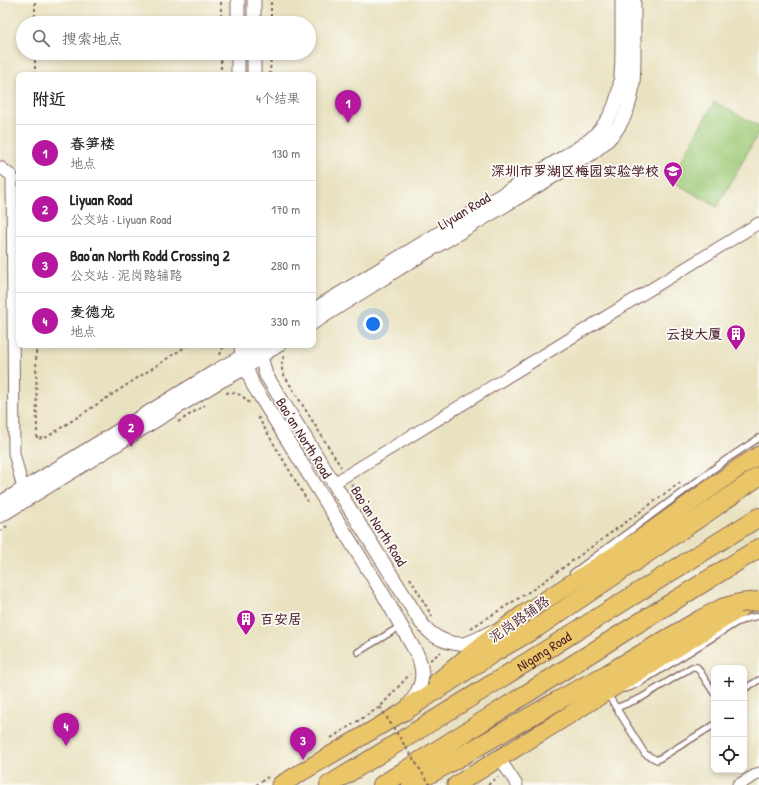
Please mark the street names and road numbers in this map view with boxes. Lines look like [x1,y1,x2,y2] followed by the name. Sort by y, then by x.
[434,187,494,234] street label: Liyuan Road
[272,394,337,482] street label: Bao’an North Road
[347,482,412,570] street label: Bao‘an North Road
[485,591,553,646] street label: 泥岗路辅路
[513,626,575,675] street label: Nigang Road

